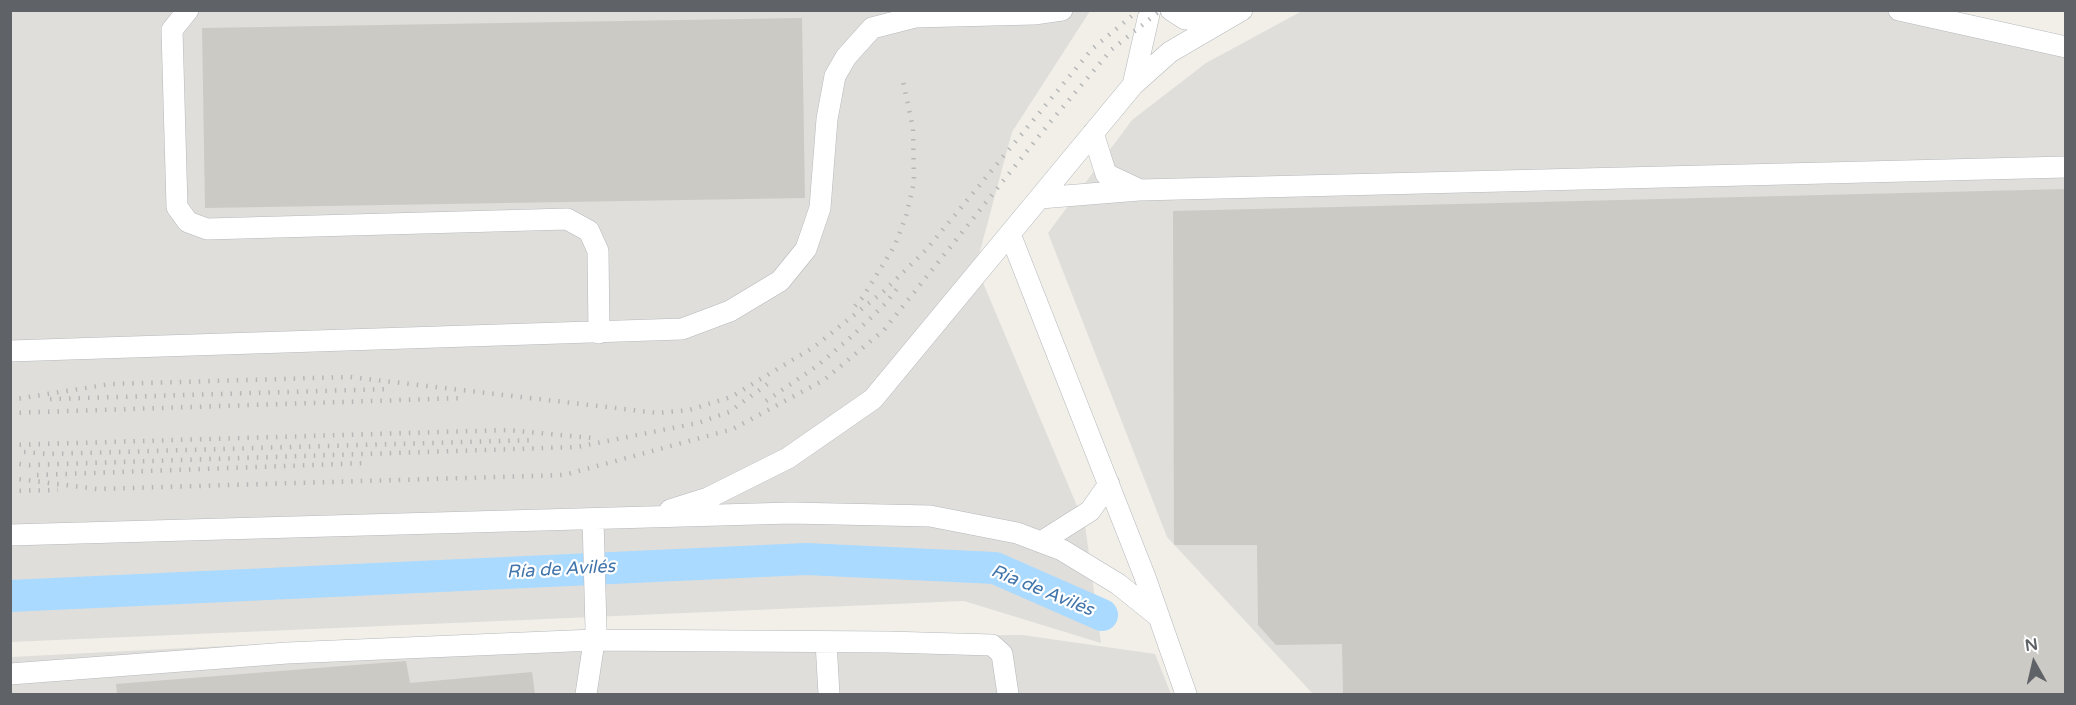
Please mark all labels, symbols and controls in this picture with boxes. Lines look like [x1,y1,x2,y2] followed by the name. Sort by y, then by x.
[506,556,616,584] water label: Ría de Avilés
[988,561,1096,621] water label: Ría de Avilés
[2004,633,2064,693] north arrow
[2024,634,2039,656] text: N

